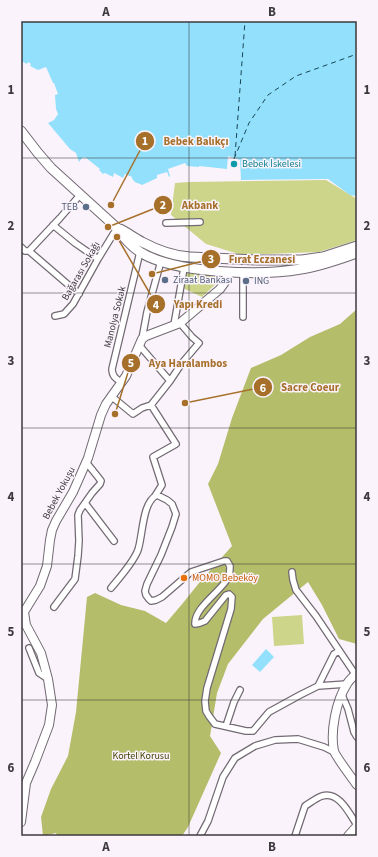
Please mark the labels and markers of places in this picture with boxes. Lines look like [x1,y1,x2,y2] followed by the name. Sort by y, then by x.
[135,130,236,153] callout: Bebek Balıkçı
[242,157,301,171] place label: Bebek İskelesi
[229,159,239,169] marker: Bebek İskelesi
[153,193,226,216] callout: Akbank
[61,200,78,214] place label: TEB
[81,202,91,212] marker: TEB
[201,247,303,270] callout: Fırat Eczanesi
[173,273,232,287] place label: Ziraat Bankası
[254,274,269,288] place label: ING
[160,275,170,285] marker: Ziraat Bankası
[241,276,251,286] marker: ING
[146,293,230,316] callout: Yapı Kredi
[121,351,236,374] callout: Aya Haralambos
[253,376,347,399] callout: Sacre Coeur
[192,571,258,585] place label: MOMO Bebeköy
[179,573,189,583] marker: MOMO Bebeköy

